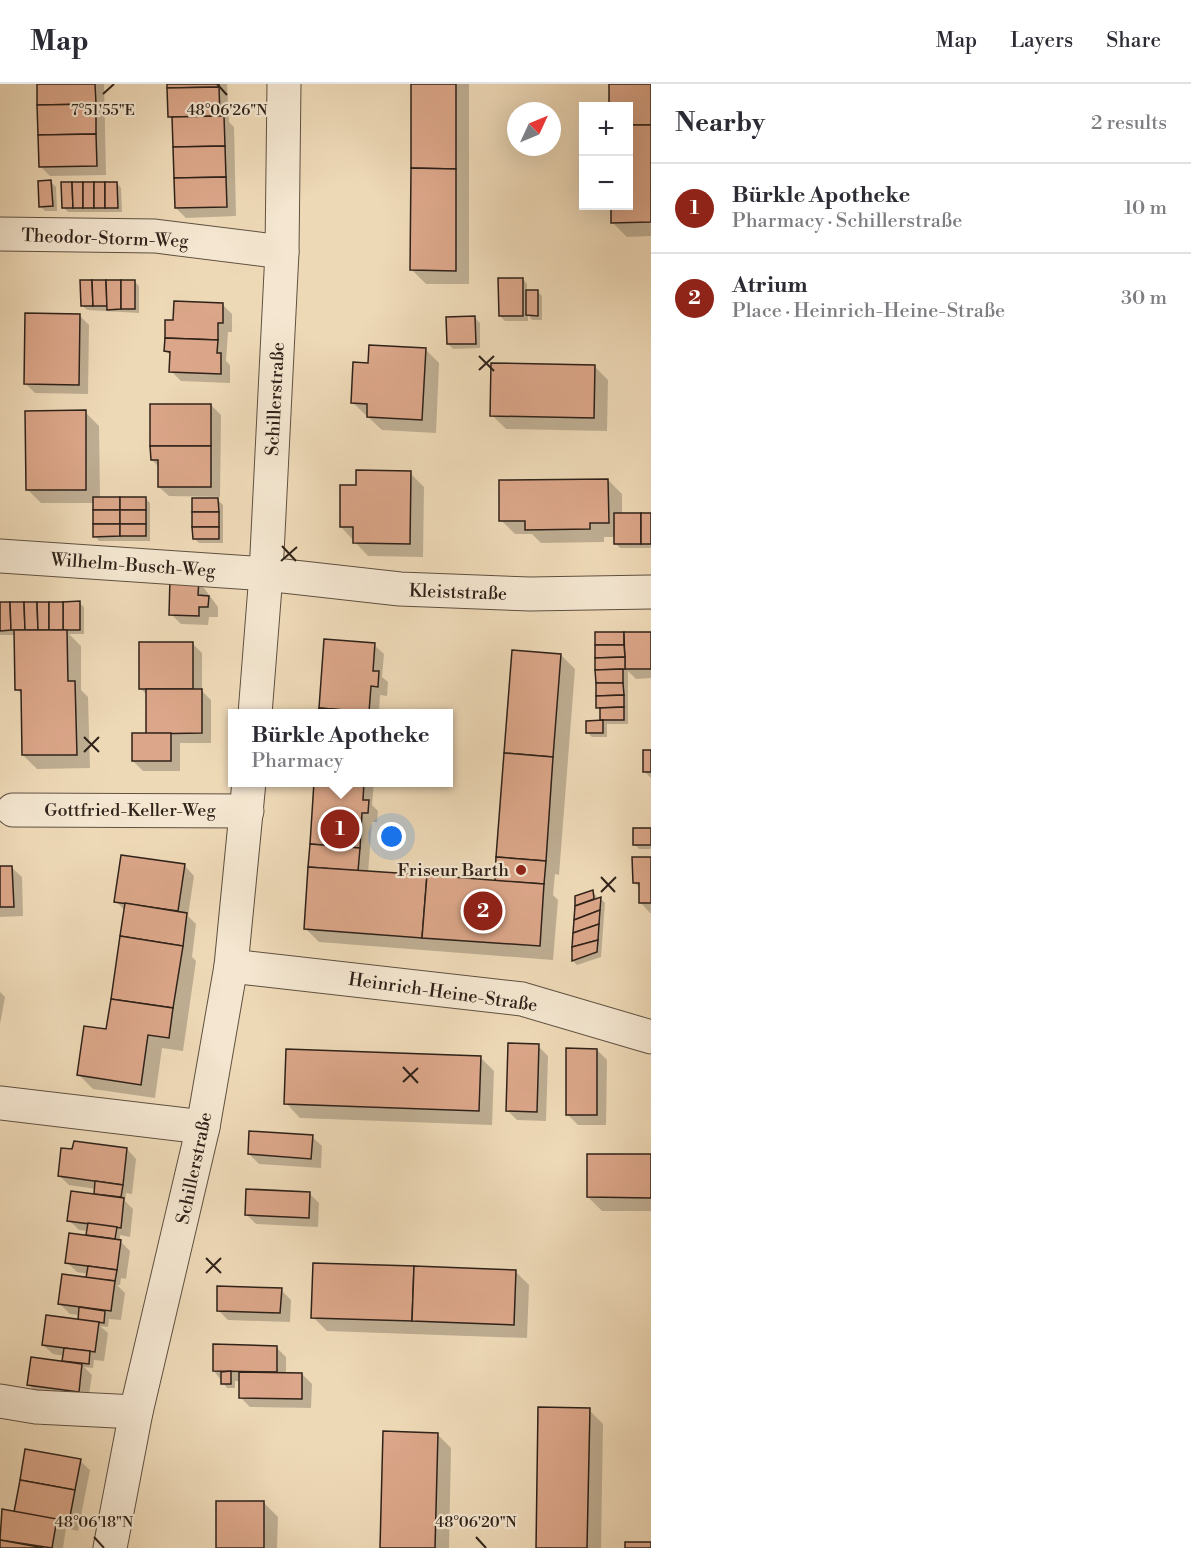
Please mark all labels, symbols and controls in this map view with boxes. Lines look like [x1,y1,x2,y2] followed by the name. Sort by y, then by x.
[30,24,89,59] text: Map
[936,28,977,54] text: Map
[1010,28,1073,54] text: Layers
[1106,28,1161,54] text: Share
[71,101,135,120] text: 7°51'55"E
[187,101,267,120] text: 48°06'26"N
[507,102,561,156] north arrow
[579,102,633,210] map controls
[579,102,633,156] button: +
[675,107,765,139] text: Nearby
[1091,111,1167,136] text: 2 results
[579,156,633,210] button: −
[732,182,910,209] text: Bürkle Apotheke
[690,196,699,221] text: 1
[1124,196,1167,221] text: 10 m
[732,209,962,234] text: Pharmacy · Schillerstraße
[21,224,190,253] street label: Theodor-Storm-Weg
[732,272,808,299] text: Atrium
[688,286,701,311] text: 2
[1121,286,1167,311] text: 30 m
[732,299,1005,324] text: Place · Heinrich-Heine-Straße
[261,342,290,456] street label: Schillerstraße
[49,548,217,583] street label: Wilhelm-Busch-Weg
[408,579,507,606] street label: Kleiststraße
[228,709,453,787] popup
[251,722,430,749] text: Bürkle Apotheke
[251,749,344,774] text: Pharmacy
[44,799,216,822] street label: Gottfried-Keller-Weg
[320,806,360,852] pin: 1
[377,822,406,851] your location
[397,859,509,882] place label: Friseur Barth
[514,863,528,877] marker: Friseur Barth
[464,888,502,934] pin: 2
[347,968,539,1017] street label: Heinrich-Heine-Straße
[171,1110,218,1226] street label: Schillerstraße
[55,1513,133,1532] text: 48°06'18"N
[435,1513,517,1532] text: 48°06'20"N

